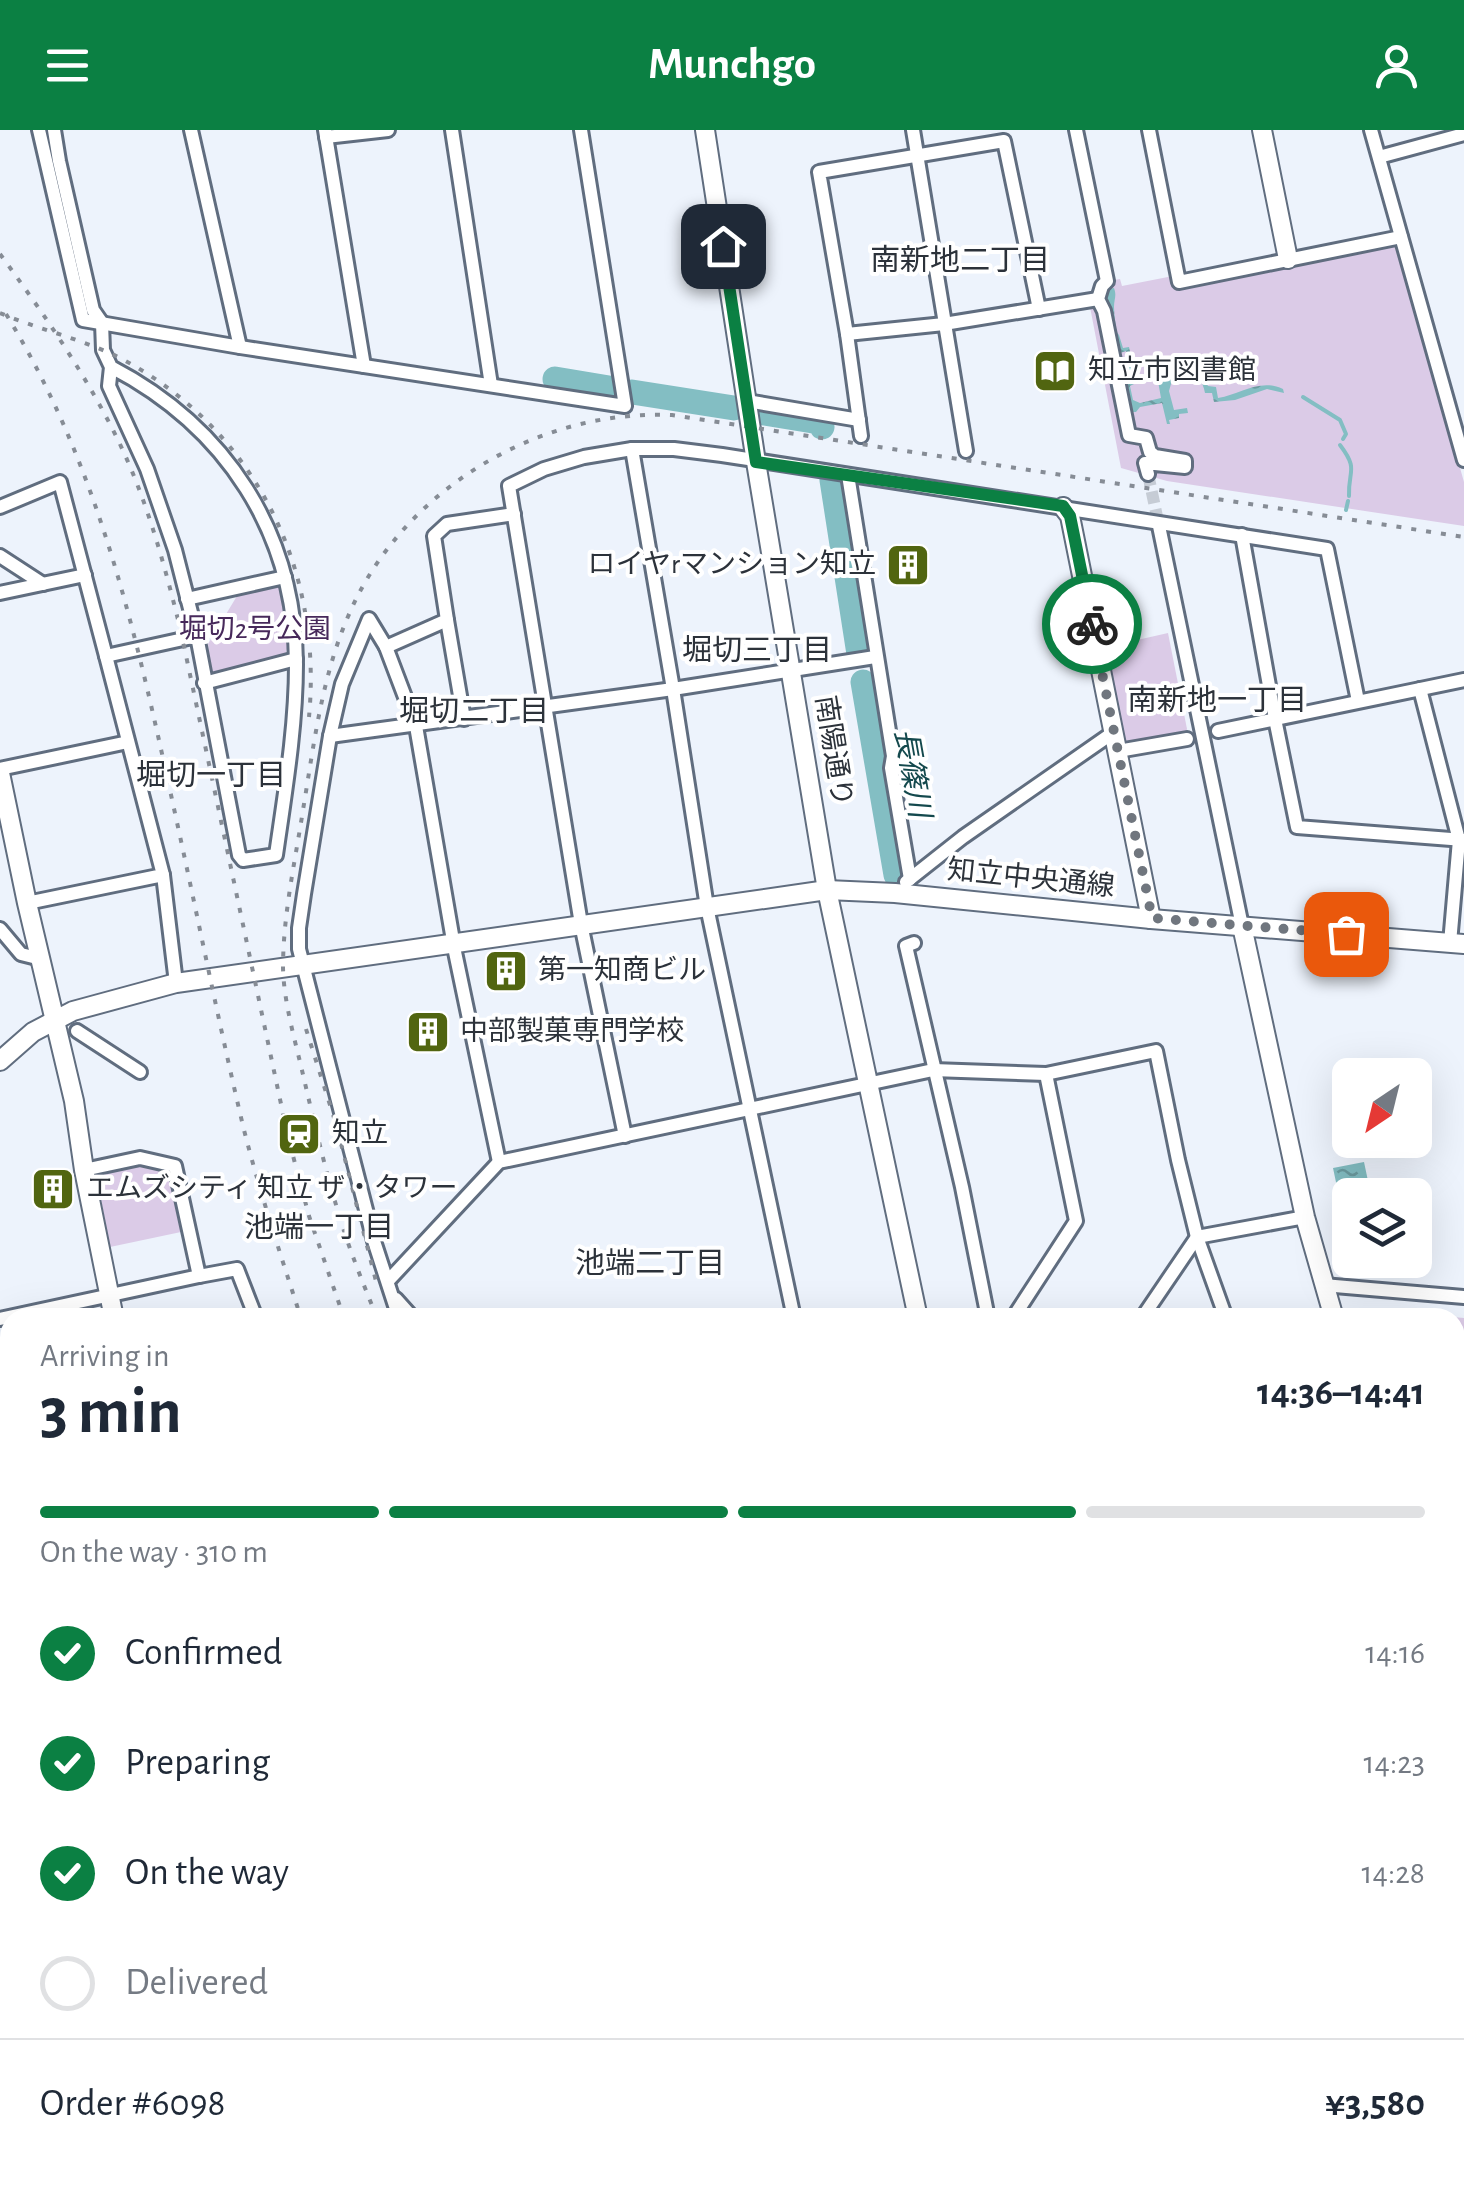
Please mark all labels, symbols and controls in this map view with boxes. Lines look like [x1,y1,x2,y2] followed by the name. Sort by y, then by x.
[40,38,95,93] icon: menu
[1369,38,1424,93] icon: person
[648,42,816,87] text: Munchgo
[681,204,766,289] pin
[696,219,751,274] icon: home
[870,244,1050,276] district label: 南新地二丁目
[1032,348,1078,394] library icon: 知立市図書館
[1088,355,1256,385] place label: 知立市図書館
[885,542,931,588] building icon: ロイヤrマンション知立
[588,549,876,579] place label: ロイヤrマンション知立
[1042,574,1142,674] courier
[1065,597,1120,652] icon: bike
[179,614,331,644] park label: 堀切2号公園
[682,635,832,666] district label: 堀切三丁目
[1127,684,1307,716] district label: 南新地一丁目
[810,693,858,809] street label: 南陽通り
[399,696,549,727] district label: 堀切二丁目
[889,726,937,823] water label: 長篠川
[136,760,286,791] district label: 堀切一丁目
[946,854,1116,902] street label: 知立中央通線
[1304,892,1389,977] pin
[1319,907,1374,962] icon: bag
[483,948,529,994] building icon: 第一知商ビル
[538,955,706,985] place label: 第一知商ビル
[405,1009,451,1055] building icon: 中部製菓専門学校
[460,1016,684,1046] place label: 中部製菓専門学校
[1332,1058,1432,1158] north arrow
[1332,1058,1432,1278] map controls
[276,1111,322,1157] station icon: 知立
[332,1118,388,1148] place label: 知立
[30,1166,76,1212] building icon: エムズシティ 知立 ザ・タワー
[86,1173,458,1203] place label: エムズシティ 知立 ザ・タワー
[1332,1178,1432,1278] button: layers
[244,1211,394,1243] district label: 池端一丁目
[575,1247,725,1279] district label: 池端二丁目
[40,1340,169,1372] text: Arriving in
[1257,1374,1425,1412] text: 14:36–14:41
[40,1380,182,1445] text: 3 min
[40,1536,268,1568] text: On the way · 310 m
[40,1626,95,1681] icon: check
[125,1634,282,1672] text: Confirmed
[1365,1637,1425,1669] text: 14:16
[40,1736,95,1791] icon: check
[125,1744,270,1782] text: Preparing
[1364,1747,1425,1779] text: 14:23
[40,1846,95,1901] icon: check
[125,1854,289,1892] text: On the way
[1362,1857,1425,1889] text: 14:28
[125,1964,268,2002] text: Delivered
[40,2085,226,2123] text: Order #6098
[1325,2085,1425,2123] text: ¥3,580

